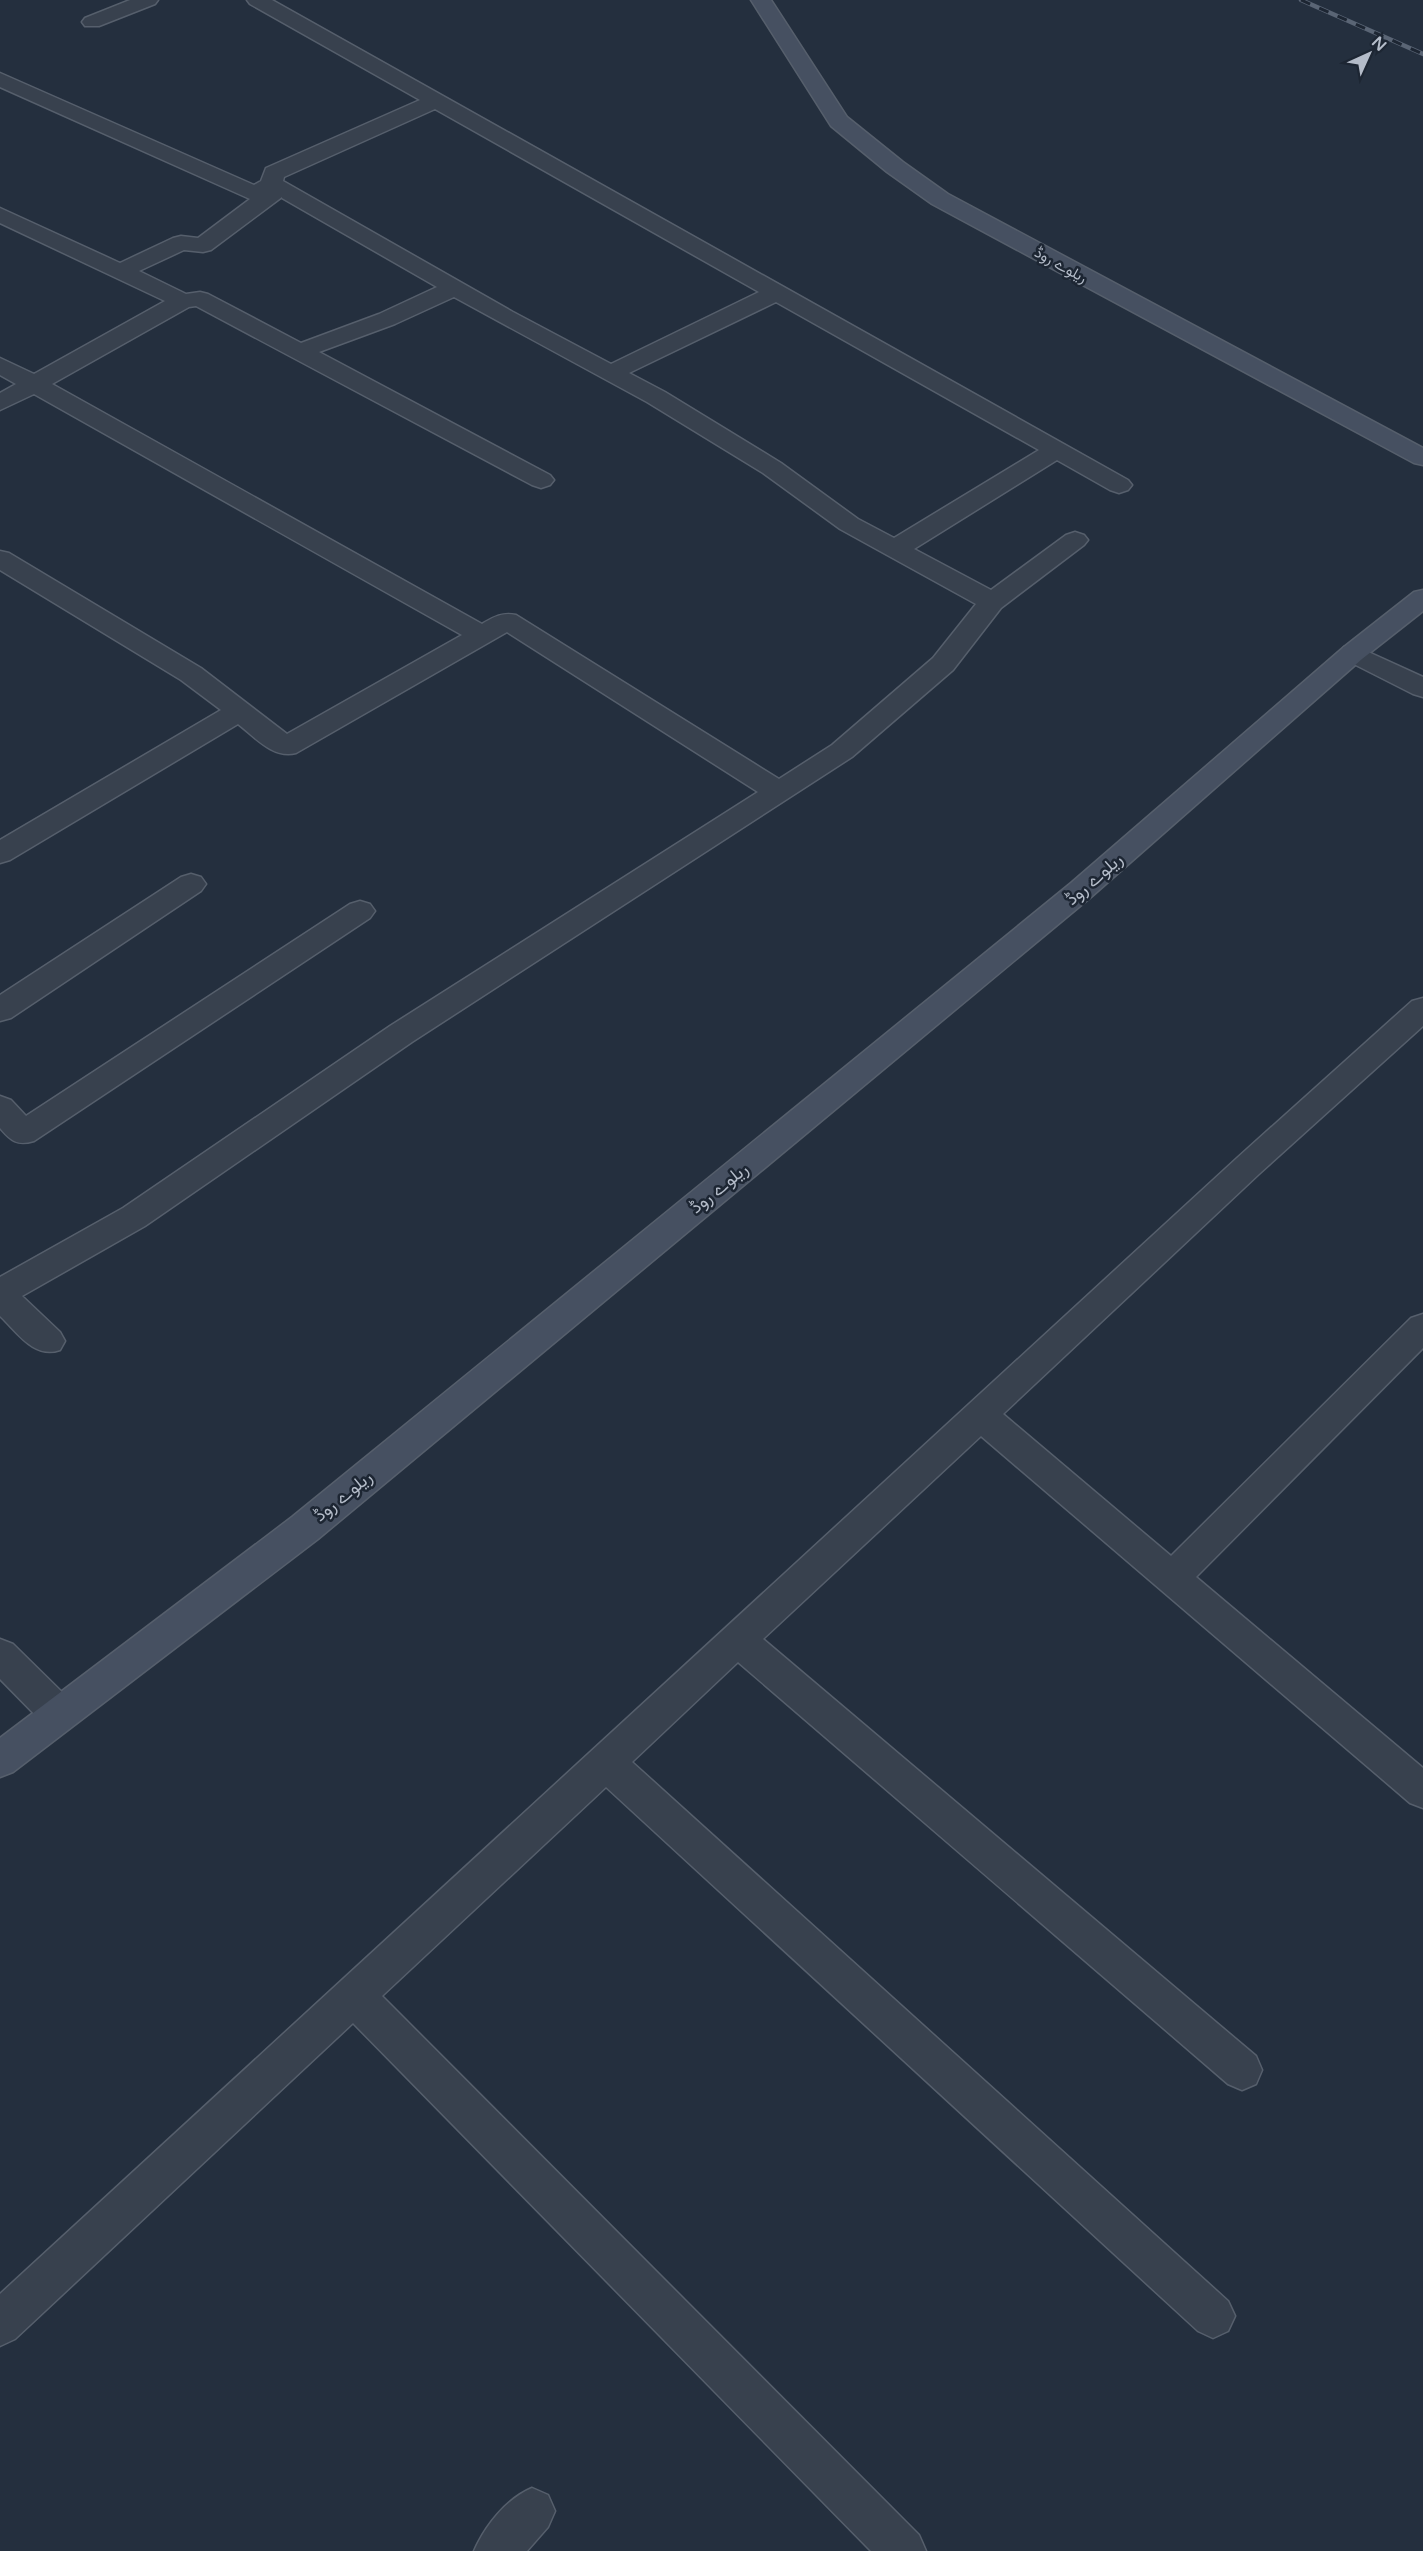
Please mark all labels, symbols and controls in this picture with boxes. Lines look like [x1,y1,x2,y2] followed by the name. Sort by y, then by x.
[1339,24,1399,84] north arrow
[1367,32,1391,56] text: N
[1032,243,1090,287] street label: ریلوے روڈ
[1061,848,1127,910] street label: ریلوے روڈ
[685,1158,753,1218] street label: ریلوے روڈ
[309,1466,377,1526] street label: ریلوے روڈ

